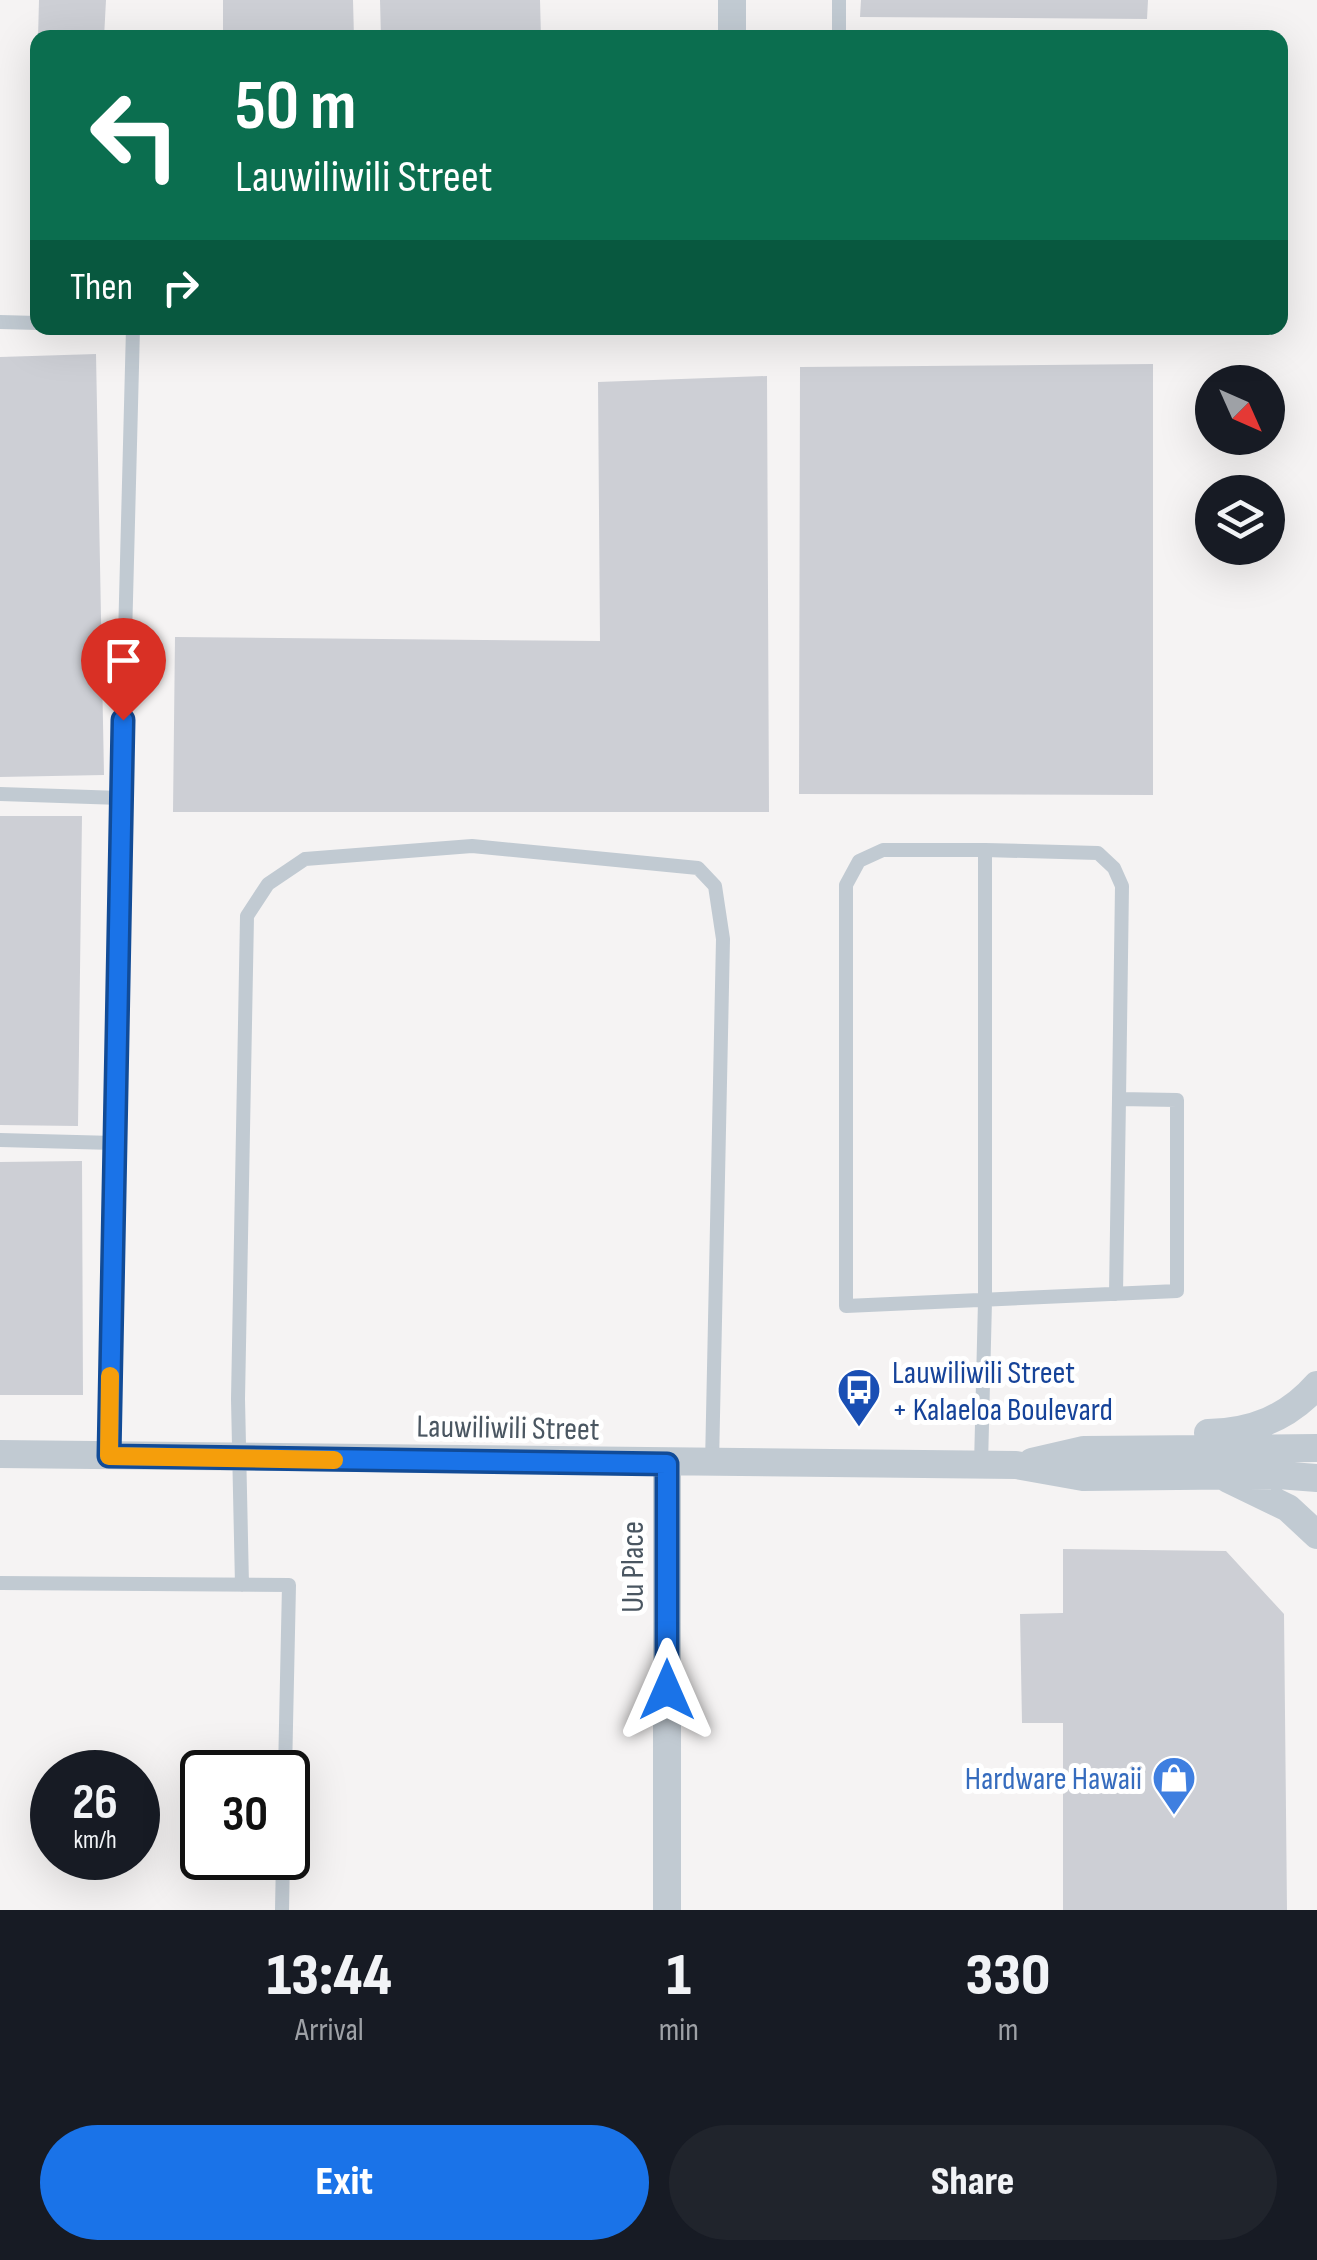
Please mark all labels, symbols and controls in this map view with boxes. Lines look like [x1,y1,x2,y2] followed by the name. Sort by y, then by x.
[235,65,356,149] text: 50 m
[70,70,200,200] icon: left
[235,150,493,205] text: Lauwiliwili Street
[153,260,208,315] icon: right
[70,265,133,310] text: Then
[1195,365,1285,455] north arrow
[1195,365,1285,565] map controls
[1195,475,1285,565] button: layers
[81,618,166,721] pin
[96,633,151,688] icon: arrive
[892,1354,1113,1430] place label: Lauwiliwili Street + Kalaeloa Boulevard
[836,1367,882,1428] bus stop icon: Lauwiliwili Street + Kalaeloa Boulevard
[416,1407,600,1450] street label: Lauwiliwili Street
[614,1521,653,1613] street label: Uu Place
[615,1638,719,1742] position arrow
[180,1750,310,1880] speed limit sign: 30
[1151,1755,1197,1816] shop icon: Hardware Hawaii
[965,1760,1142,1799] place label: Hardware Hawaii
[72,1773,118,1833] text: 26
[73,1825,117,1856] text: km/h
[267,1940,392,2012] text: 13:44
[666,1940,691,2012] text: 1
[966,1940,1050,2012] text: 330
[295,2011,364,2050] text: Arrival
[659,2011,699,2050] text: min
[998,2011,1018,2050] text: m
[40,2125,649,2240] button: Exit
[669,2125,1277,2240] button: Share

